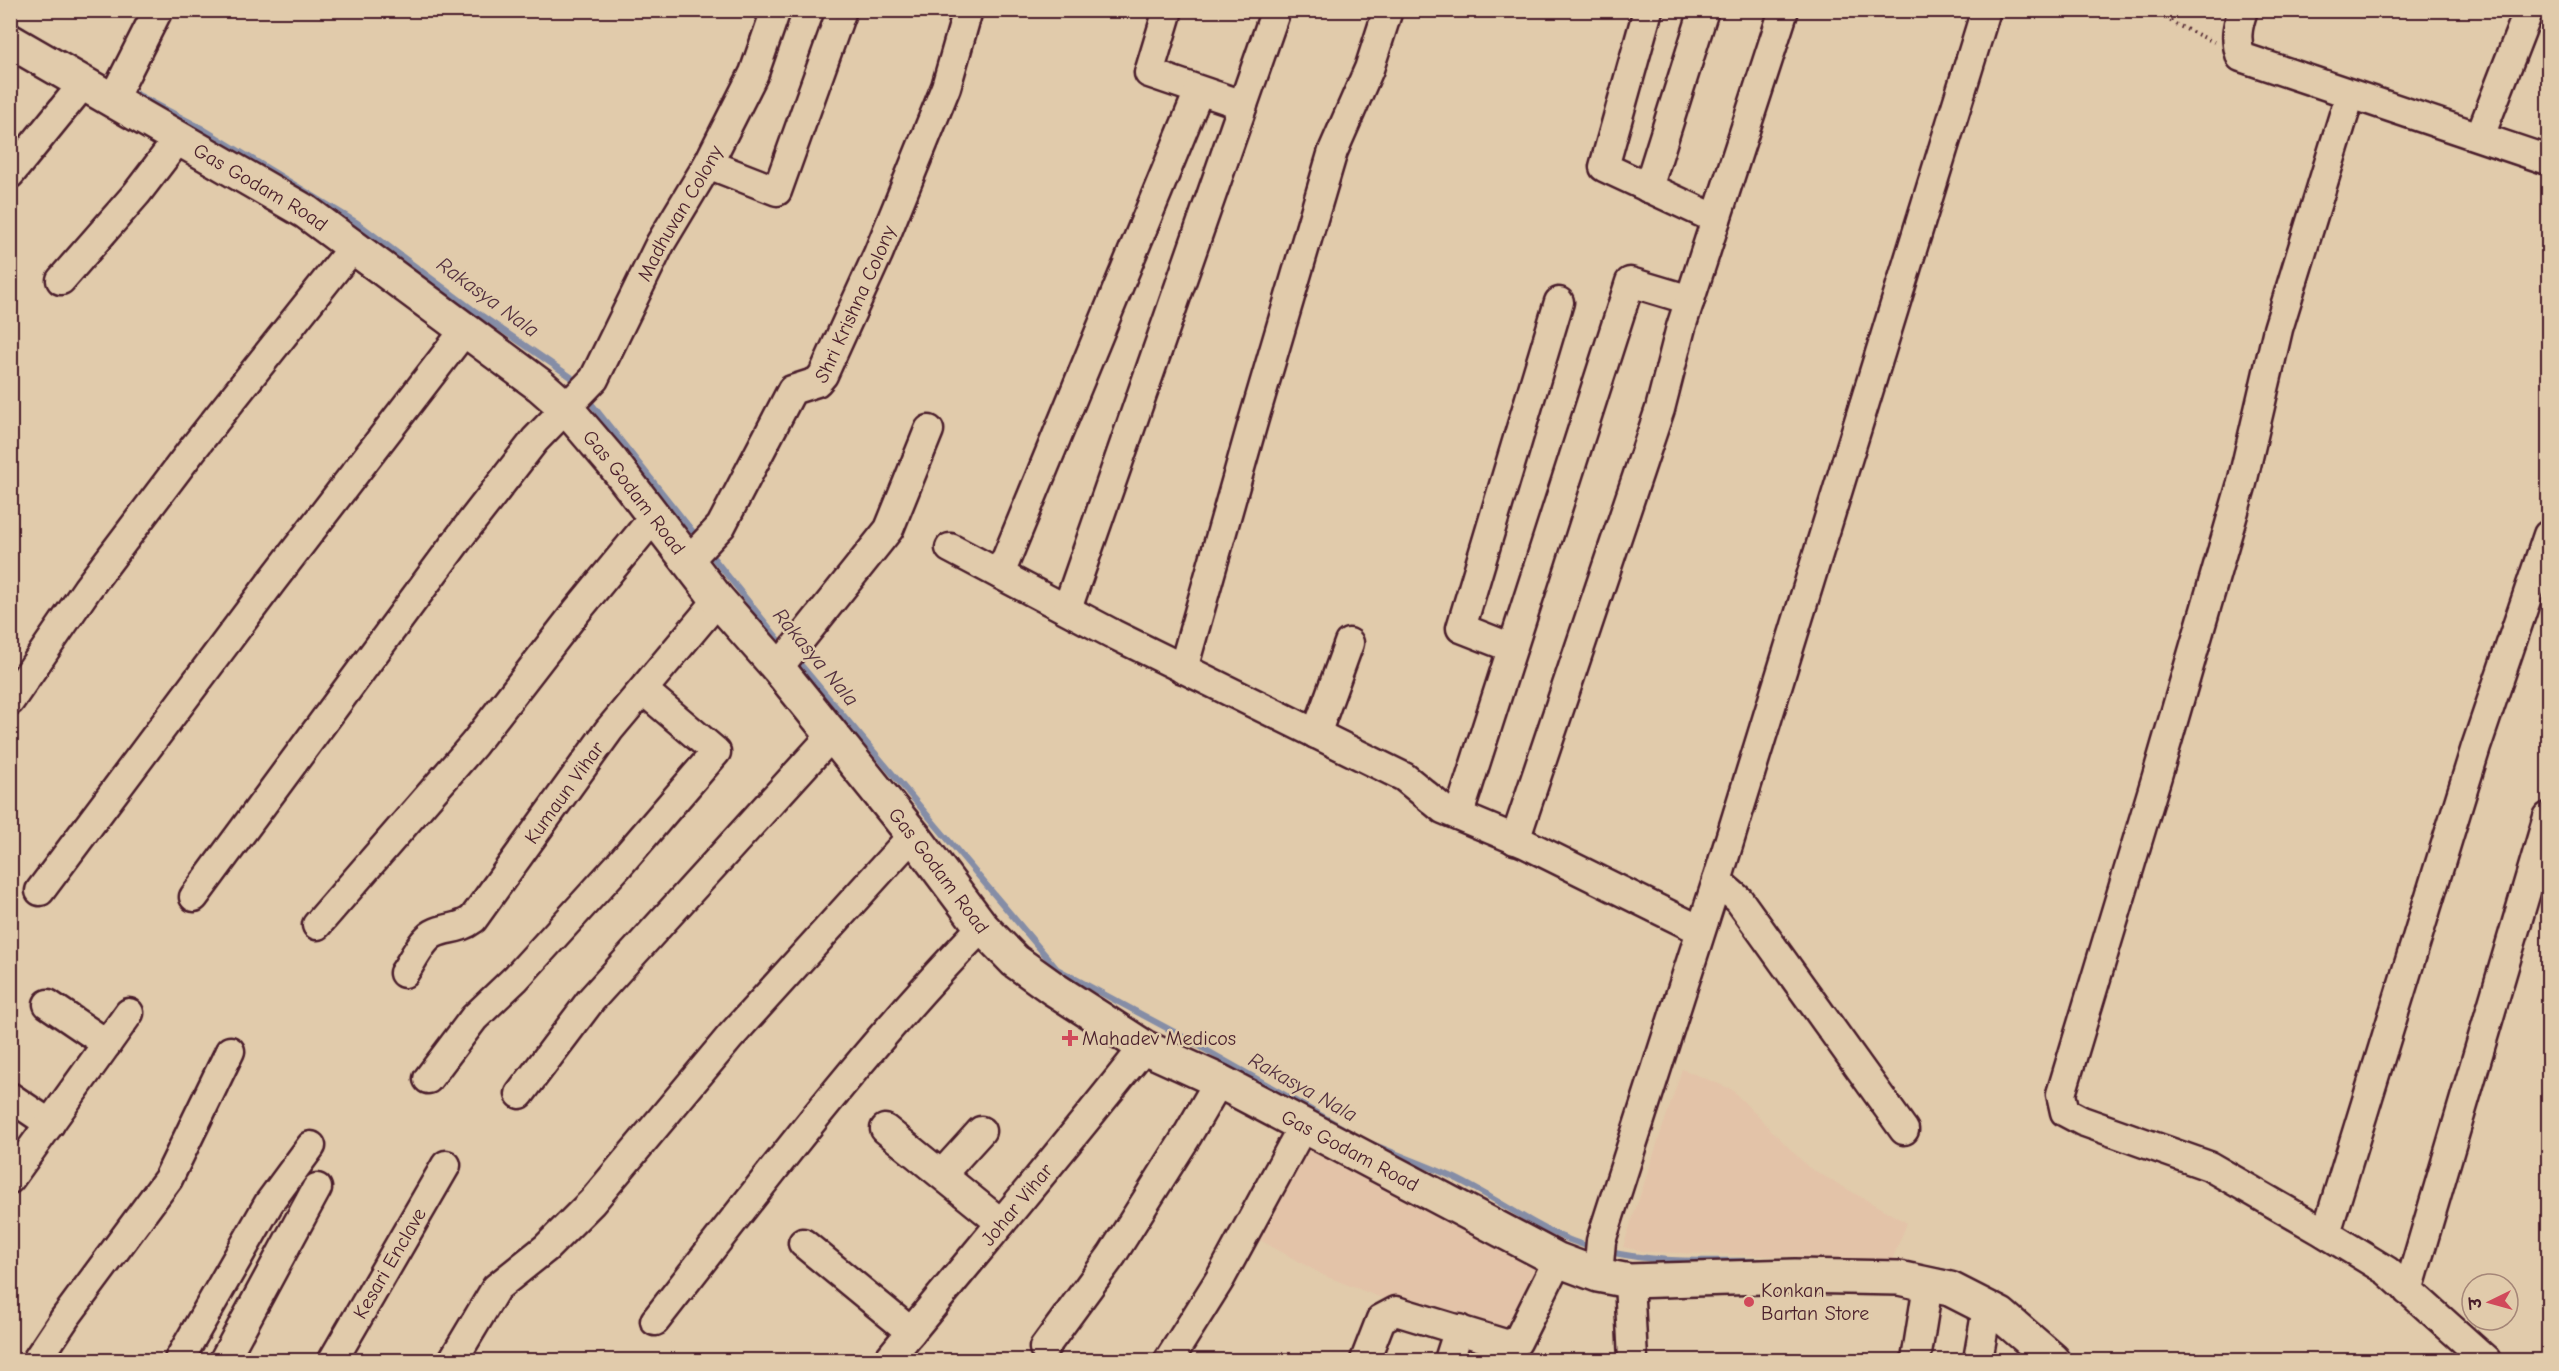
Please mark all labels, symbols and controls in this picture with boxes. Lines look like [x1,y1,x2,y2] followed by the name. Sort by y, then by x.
[190,138,332,236] street label: Gas Godam Road
[632,141,727,285] street label: Madhuvan Colony
[810,222,900,388] street label: Shri Krishna Colony
[432,252,544,342] water label: Rakasya Nala
[578,425,690,559] street label: Gas Godam Road
[768,603,864,711] water label: Rakasya Nala
[520,737,609,848] street label: Kumaun Vihar
[884,803,994,938] street label: Gas Godam Road
[1082,1027,1236,1050] place label: Mahadev Medicos
[1063,1031,1077,1045] marker: Mahadev Medicos
[1245,1047,1362,1127] water label: Rakasya Nala
[1278,1105,1423,1196] street label: Gas Godam Road
[976,1158,1057,1250] street label: Johar Vihar
[348,1203,430,1323] street label: Kesari Enclave
[2460,1272,2520,1332] north arrow
[1761,1279,1869,1325] place label: Konkan Bartan Store
[1742,1295,1756,1309] marker: Konkan Bartan Store
[2467,1296,2486,1311] text: उ

